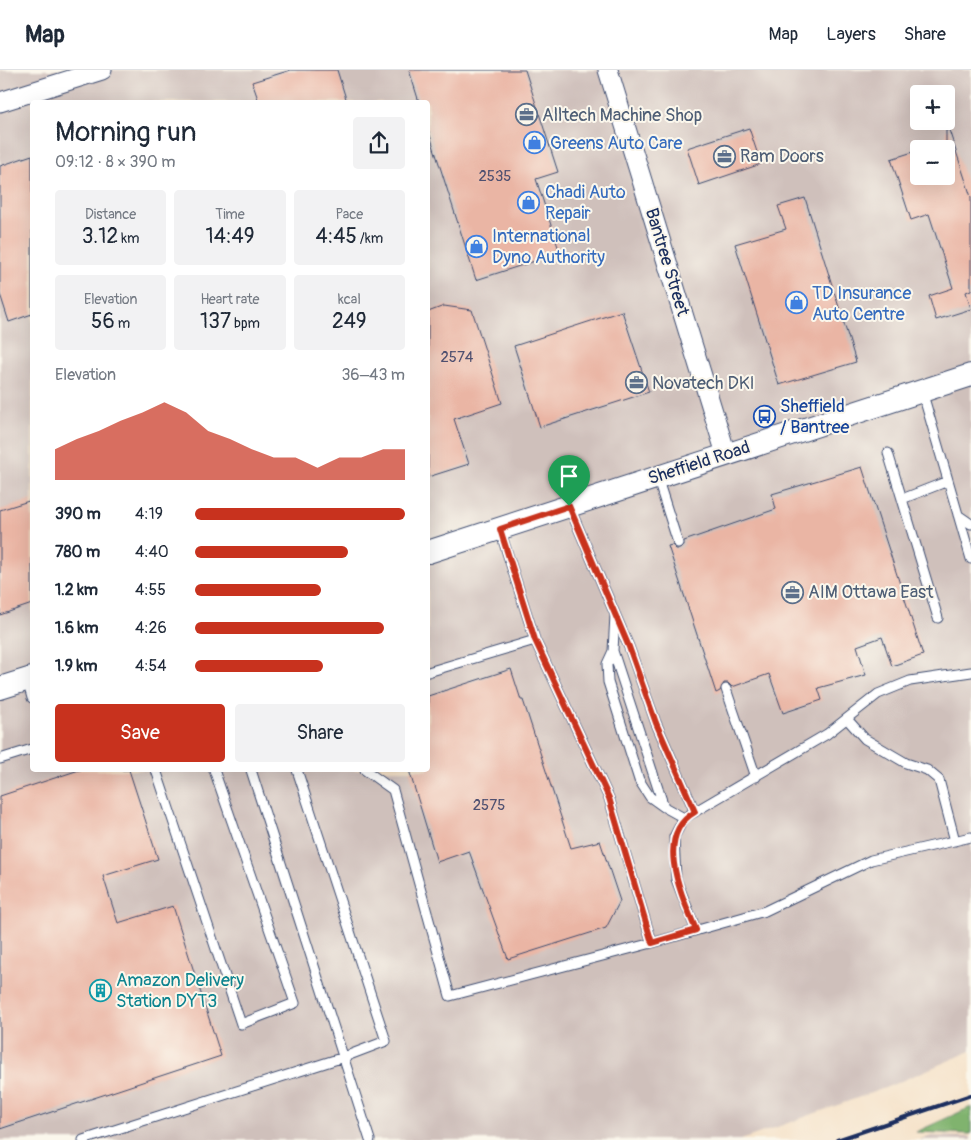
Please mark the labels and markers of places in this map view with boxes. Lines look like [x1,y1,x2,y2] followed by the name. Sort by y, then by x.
[514,103,538,127] office icon: Alltech Machine Shop
[542,104,702,127] place label: Alltech Machine Shop
[522,131,546,155] shop icon: Greens Auto Care
[550,132,683,155] place label: Greens Auto Care
[712,144,736,168] office icon: Ram Doors
[740,145,824,168] place label: Ram Doors
[545,181,626,225] place label: Chadi Auto Repair
[517,190,541,214] shop icon: Chadi Auto Repair
[492,225,605,269] place label: International Dyno Authority
[464,234,488,258] shop icon: International Dyno Authority
[812,282,911,326] place label: TD Insurance Auto Centre
[784,291,808,315] shop icon: TD Insurance Auto Centre
[624,371,648,395] office icon: Novatech DKI
[652,372,755,395] place label: Novatech DKI
[780,395,850,439] place label: Sheffield / Bantree
[752,404,776,428] bus stop icon: Sheffield / Bantree
[548,455,590,506] pin
[780,580,804,604] office icon: AIM Ottawa East
[808,581,934,604] place label: AIM Ottawa East
[116,969,244,1013] place label: Amazon Delivery Station DYT3
[88,978,112,1002] building icon: Amazon Delivery Station DYT3

